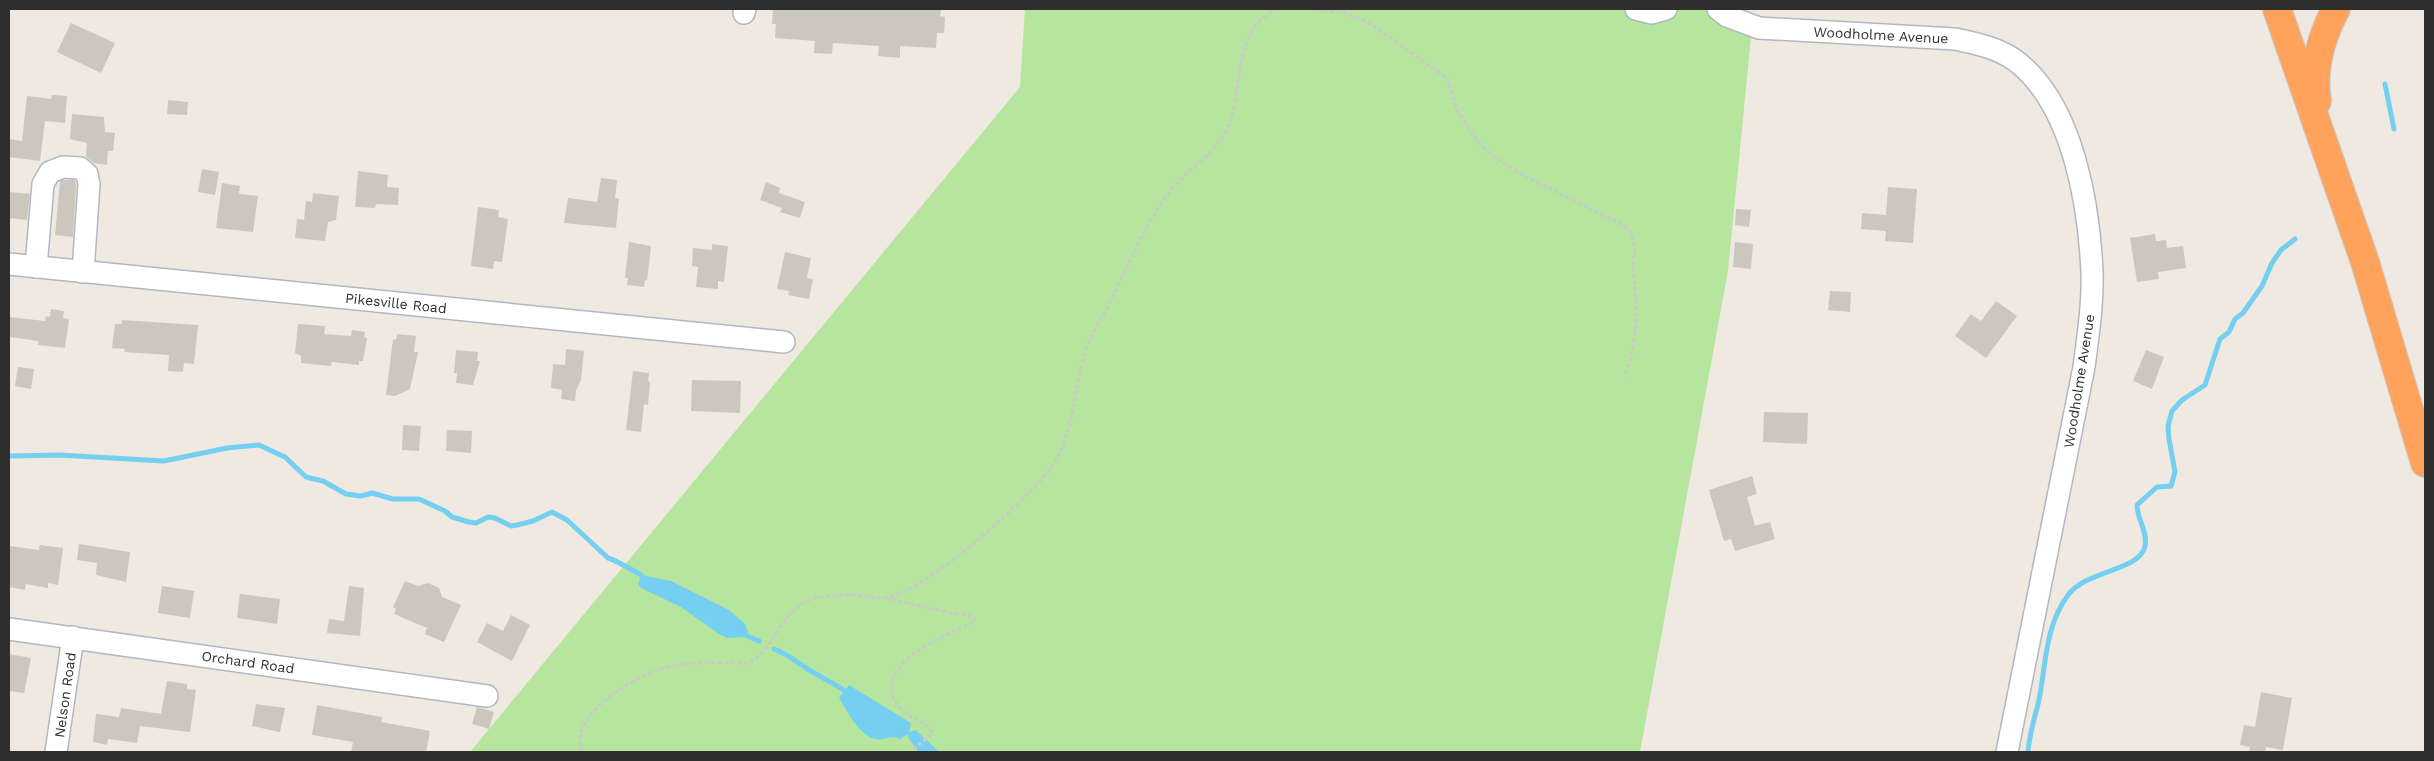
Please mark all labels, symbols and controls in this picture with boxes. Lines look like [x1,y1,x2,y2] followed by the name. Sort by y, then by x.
[1813,23,1949,47] street label: Woodholme Avenue
[345,290,447,316] street label: Pikesville Road
[2061,313,2097,449] street label: Woodholme Avenue
[201,648,295,676] street label: Orchard Road
[51,651,79,739] street label: Nelson Road

